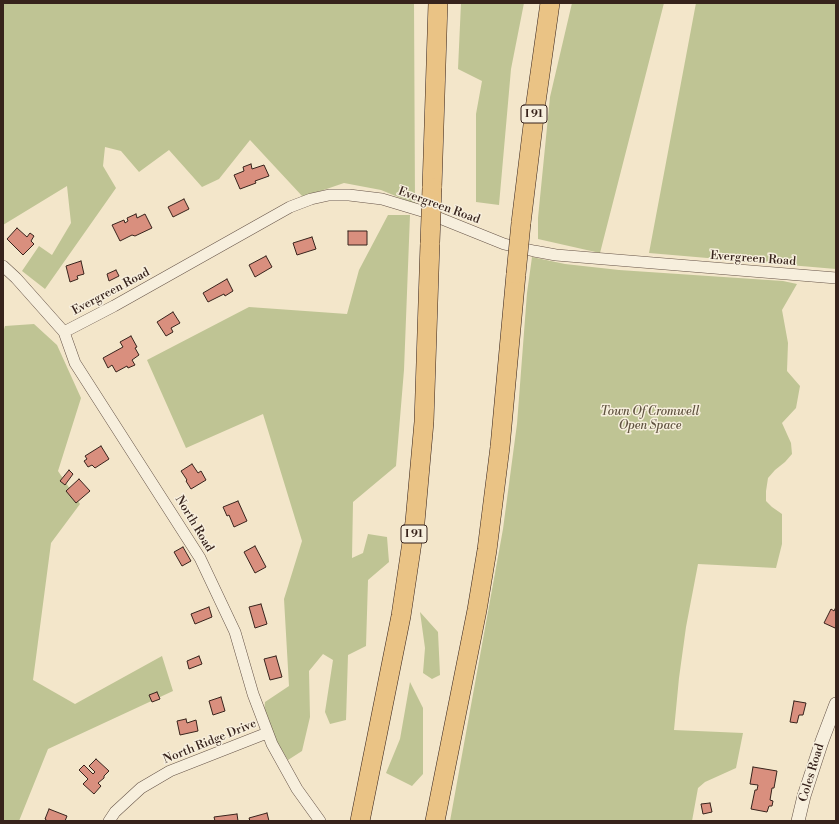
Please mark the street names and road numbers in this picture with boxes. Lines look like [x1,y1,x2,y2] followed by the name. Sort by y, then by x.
[521,105,547,123] road number: I 91
[396,185,482,227] street label: Evergreen Road
[710,249,796,269] street label: Evergreen Road
[70,265,152,319] street label: Evergreen Road
[172,493,216,555] street label: North Road
[401,525,427,543] road number: I 91
[161,717,259,767] street label: North Ridge Drive
[796,742,828,804] street label: Coles Road

